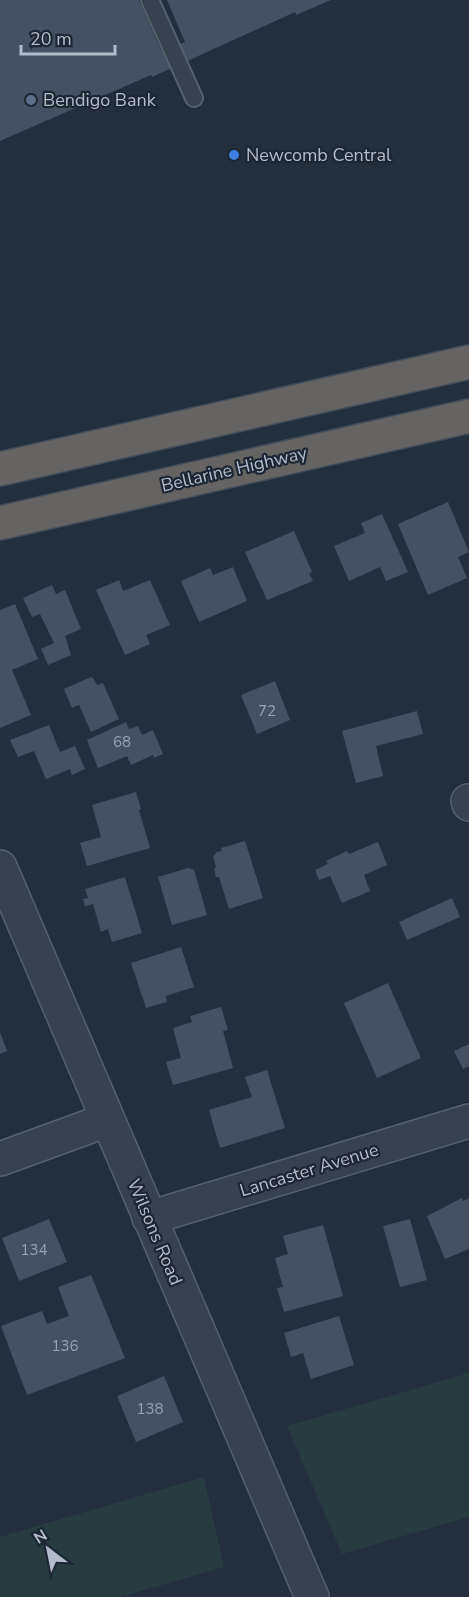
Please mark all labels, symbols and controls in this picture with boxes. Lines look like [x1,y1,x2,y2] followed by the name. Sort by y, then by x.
[21,18,116,56] scale bar
[30,27,72,51] text: 20 m
[43,88,157,112] place label: Bendigo Bank
[24,93,38,107] marker: Bendigo Bank
[246,143,392,167] place label: Newcomb Central
[227,148,241,162] marker: Newcomb Central
[159,440,310,497] street label: Bellarine Highway
[258,701,276,721] house number: 72
[113,732,131,752] house number: 68
[237,1137,381,1203] street label: Lancaster Avenue
[122,1175,188,1289] street label: Wilsons Road
[20,1240,48,1260] house number: 134
[51,1336,79,1356] house number: 136
[136,1399,164,1419] house number: 138
[18,1519,78,1579] north arrow
[30,1525,51,1550] text: N

